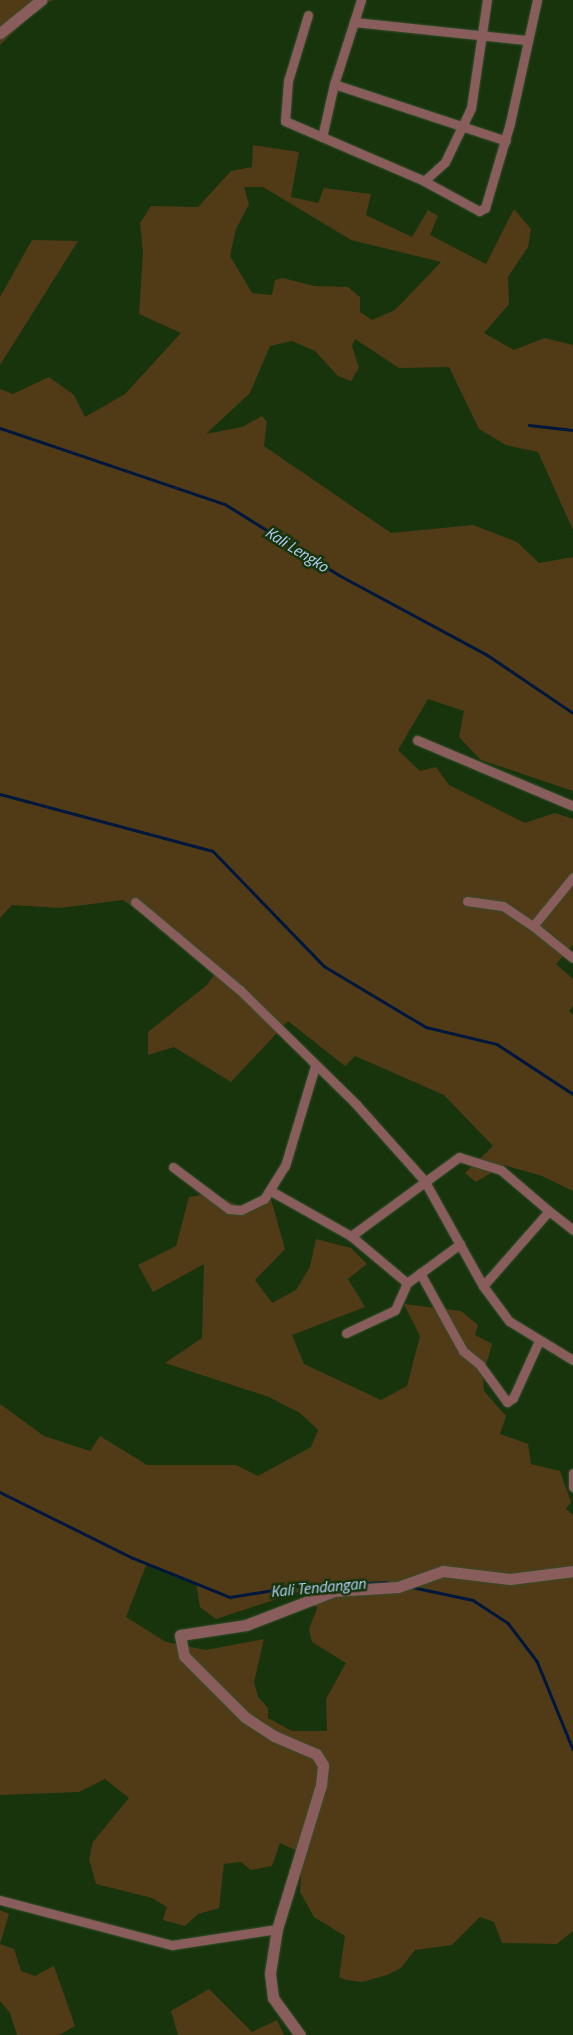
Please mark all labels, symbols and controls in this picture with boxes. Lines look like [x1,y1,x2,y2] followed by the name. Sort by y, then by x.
[262,522,332,576] water label: Kali Lengko
[270,1573,366,1601] water label: Kali Tendangan

